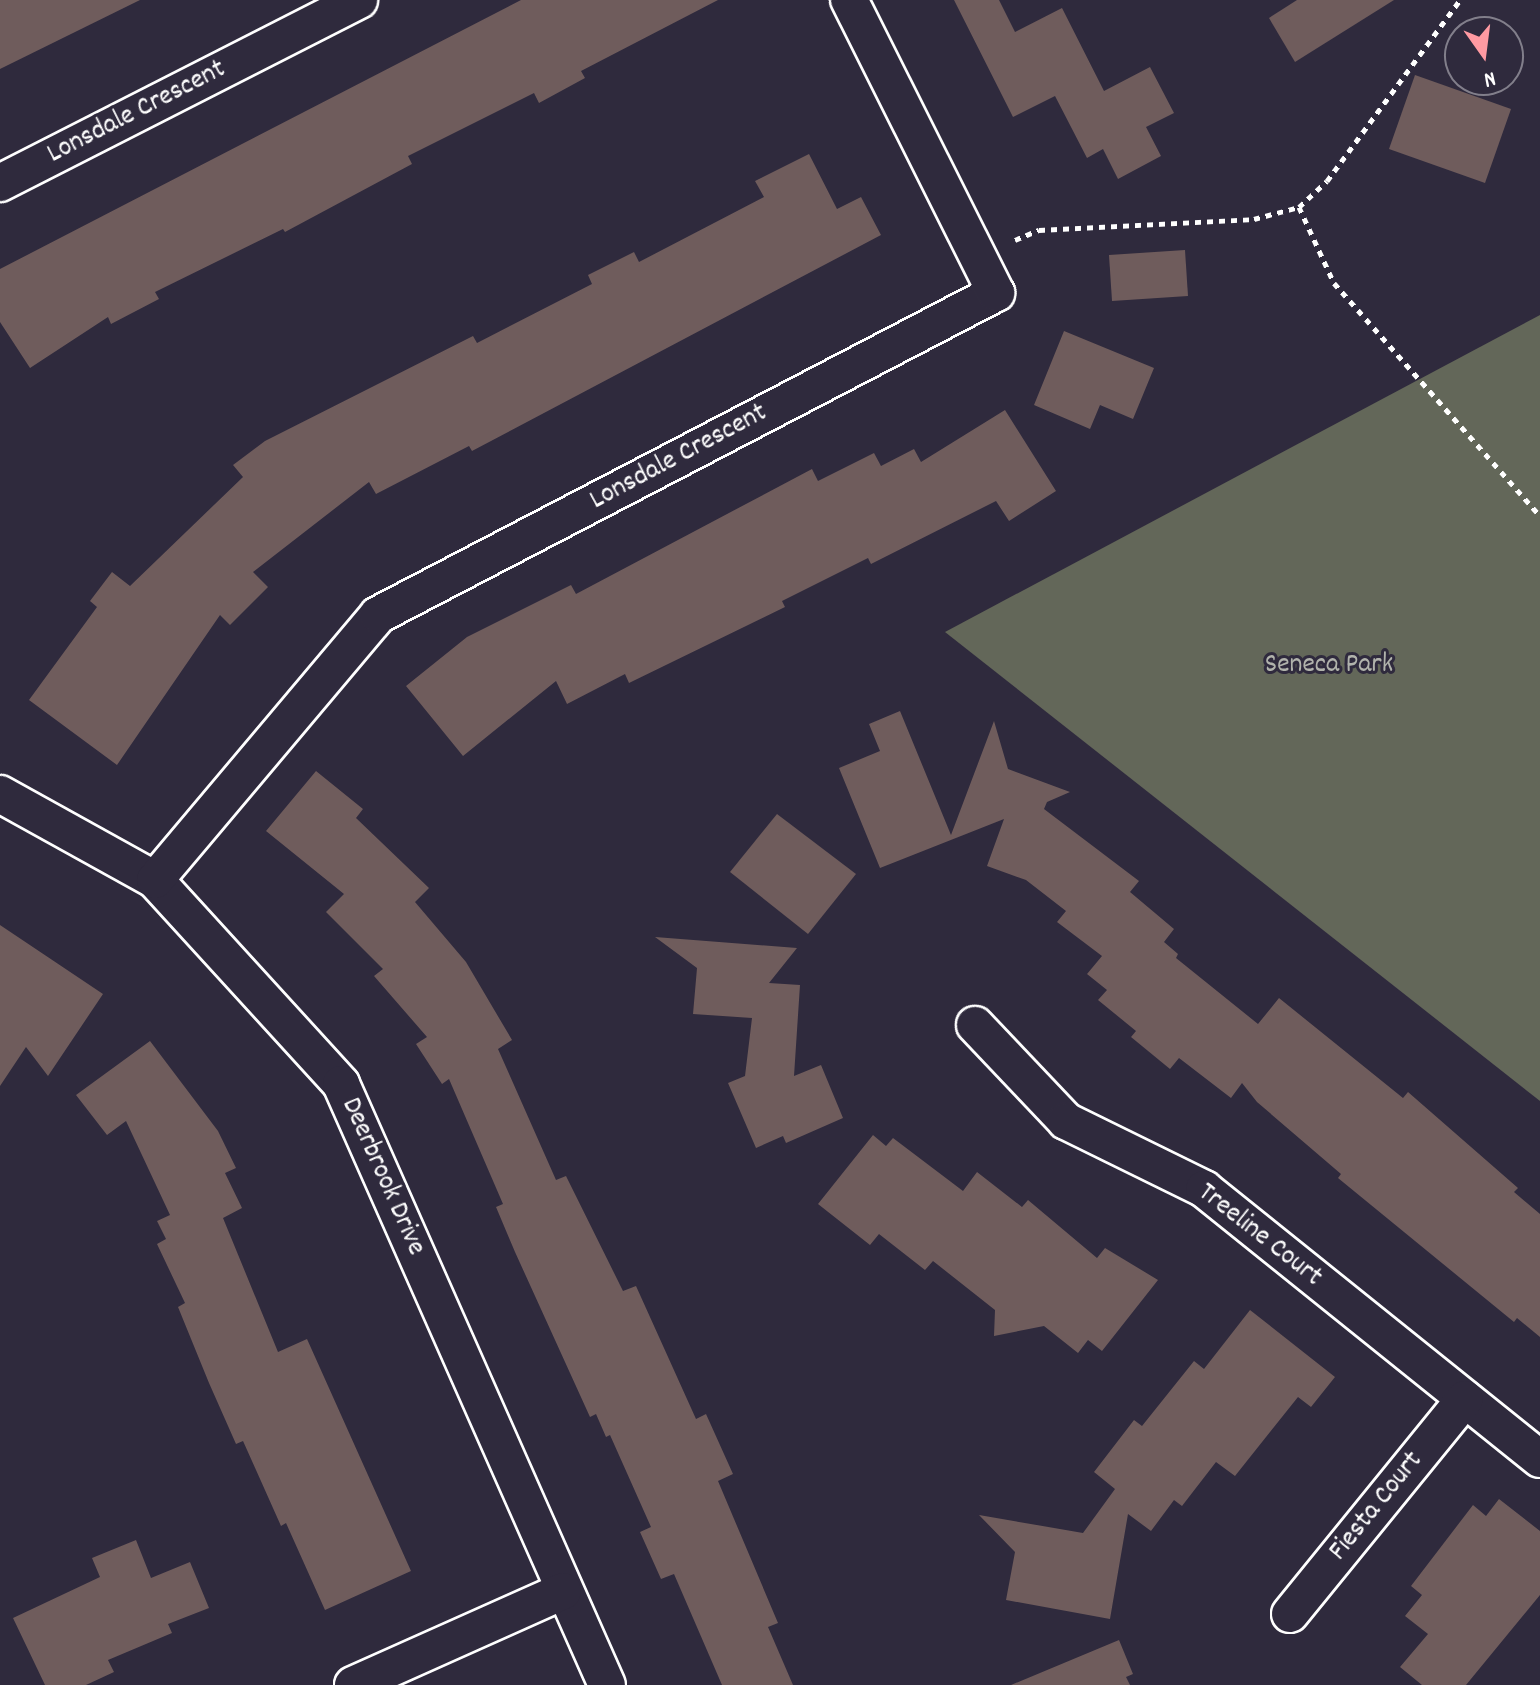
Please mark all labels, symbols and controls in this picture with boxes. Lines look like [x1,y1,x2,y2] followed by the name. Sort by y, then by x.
[1444,16,1524,96] north arrow
[42,54,232,172] street label: Lonsdale Crescent
[1480,61,1498,94] text: N
[585,397,773,519] street label: Lonsdale Crescent
[1265,649,1393,683] park label: Seneca Park
[332,1093,432,1261] street label: Deerbrook Drive
[1190,1177,1328,1295] street label: Treeline Court
[1323,1446,1431,1568] street label: Fiesta Court

